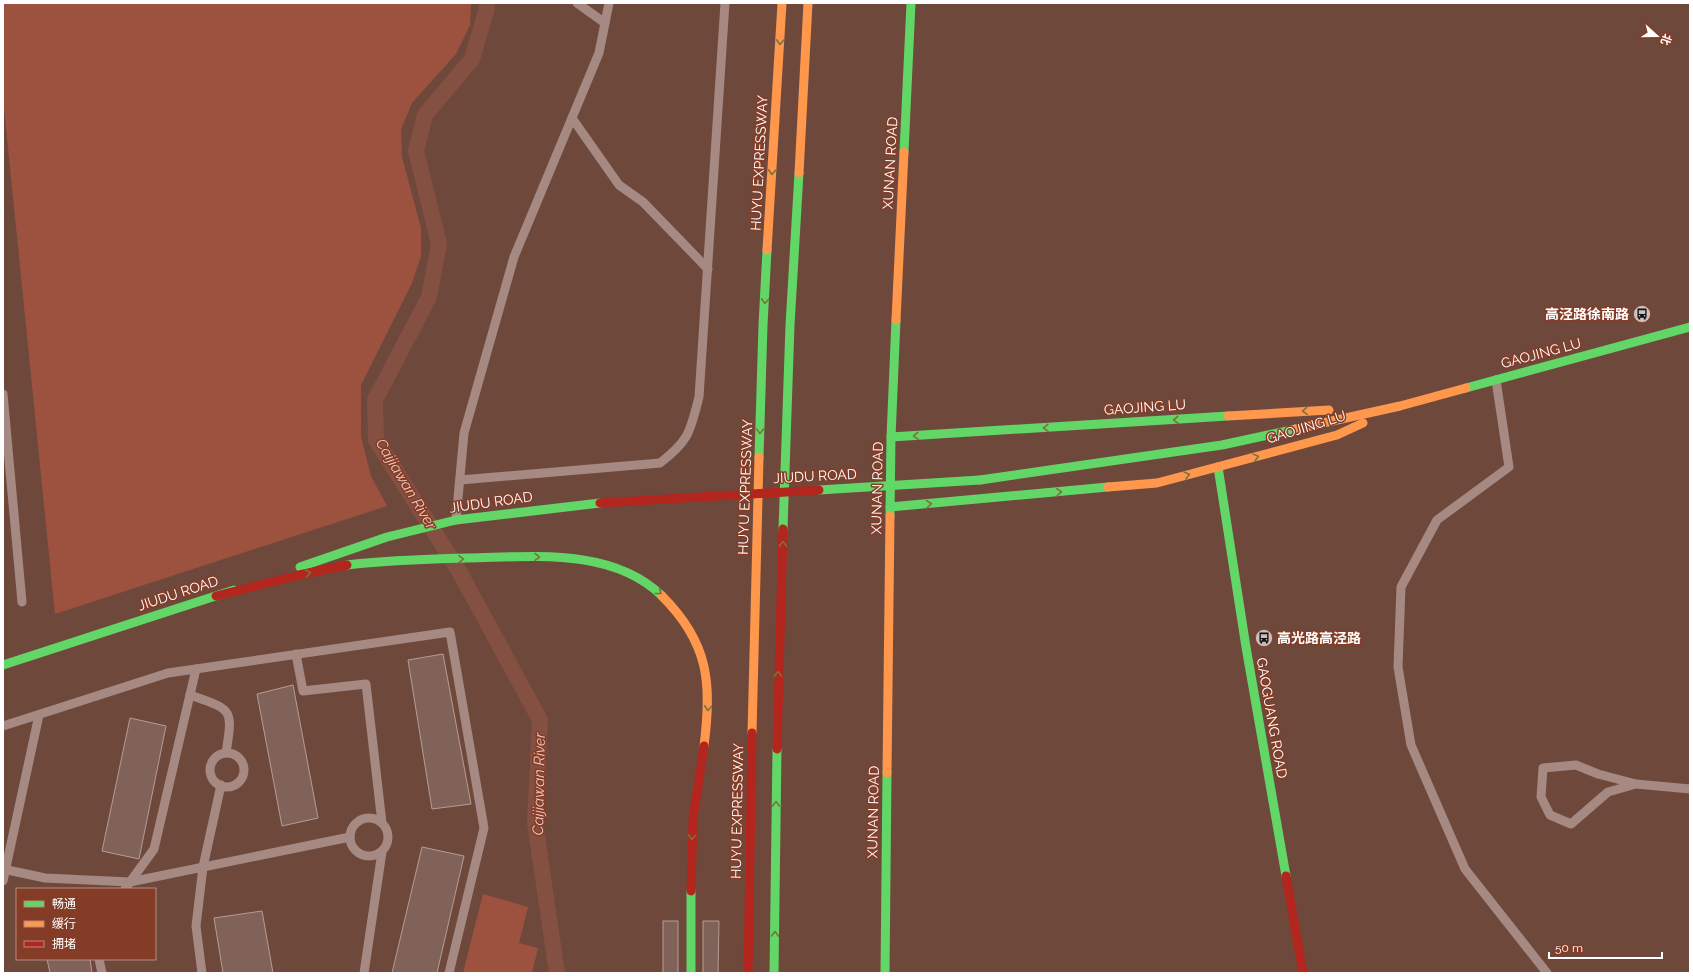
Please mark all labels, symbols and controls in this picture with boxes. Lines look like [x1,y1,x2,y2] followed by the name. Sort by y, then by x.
[1637,16,1677,56] north arrow
[1658,32,1674,47] text: 北
[775,39,784,45] one-way arrow
[747,95,771,231] street label: HUYU EXPRESSWAY
[880,116,900,210] street label: XUNAN ROAD
[768,169,777,175] one-way arrow
[760,298,769,305] one-way arrow
[1632,304,1652,324] bus stop icon: 高泾路徐南路
[1545,306,1629,322] place label: 高泾路徐南路
[1499,335,1583,371] street label: GAOJING LU
[1103,396,1187,418] street label: GAOJING LU
[1264,407,1348,447] street label: GAOJING LU
[1302,407,1308,416] one-way arrow
[1173,415,1179,424] one-way arrow
[735,419,755,555] street label: HUYU EXPRESSWAY
[1043,423,1049,432] one-way arrow
[756,428,765,434] one-way arrow
[913,431,919,440] one-way arrow
[372,435,441,533] water label: Caijiawan River
[868,441,886,535] street label: XUNAN ROAD
[1252,453,1259,462] one-way arrow
[773,466,857,486] street label: JIUDU ROAD
[1184,472,1191,480] one-way arrow
[448,488,534,516] street label: JIUDU ROAD
[1056,488,1062,497] one-way arrow
[926,499,932,508] one-way arrow
[779,541,787,547] one-way arrow
[534,553,540,562] one-way arrow
[458,555,464,563] one-way arrow
[305,570,311,578] one-way arrow
[136,572,220,614] street label: JIUDU ROAD
[655,588,662,595] one-way arrow
[1254,628,1274,648] bus stop icon: 高光路高泾路
[1277,630,1361,646] place label: 高光路高泾路
[1253,656,1291,780] street label: GAOGUANG ROAD
[774,671,783,677] one-way arrow
[703,705,712,711] one-way arrow
[529,732,549,836] water label: Caijiawan River
[728,743,746,879] street label: HUYU EXPRESSWAY
[864,765,882,859] street label: XUNAN ROAD
[772,801,781,807] one-way arrow
[688,834,697,840] one-way arrow
[16,888,156,960] legend
[52,897,76,911] text: 畅通
[52,917,76,931] text: 缓行
[771,931,779,937] one-way arrow
[1549,934,1662,960] scale bar
[52,937,76,951] text: 拥堵
[1555,941,1583,955] text: 50 m

